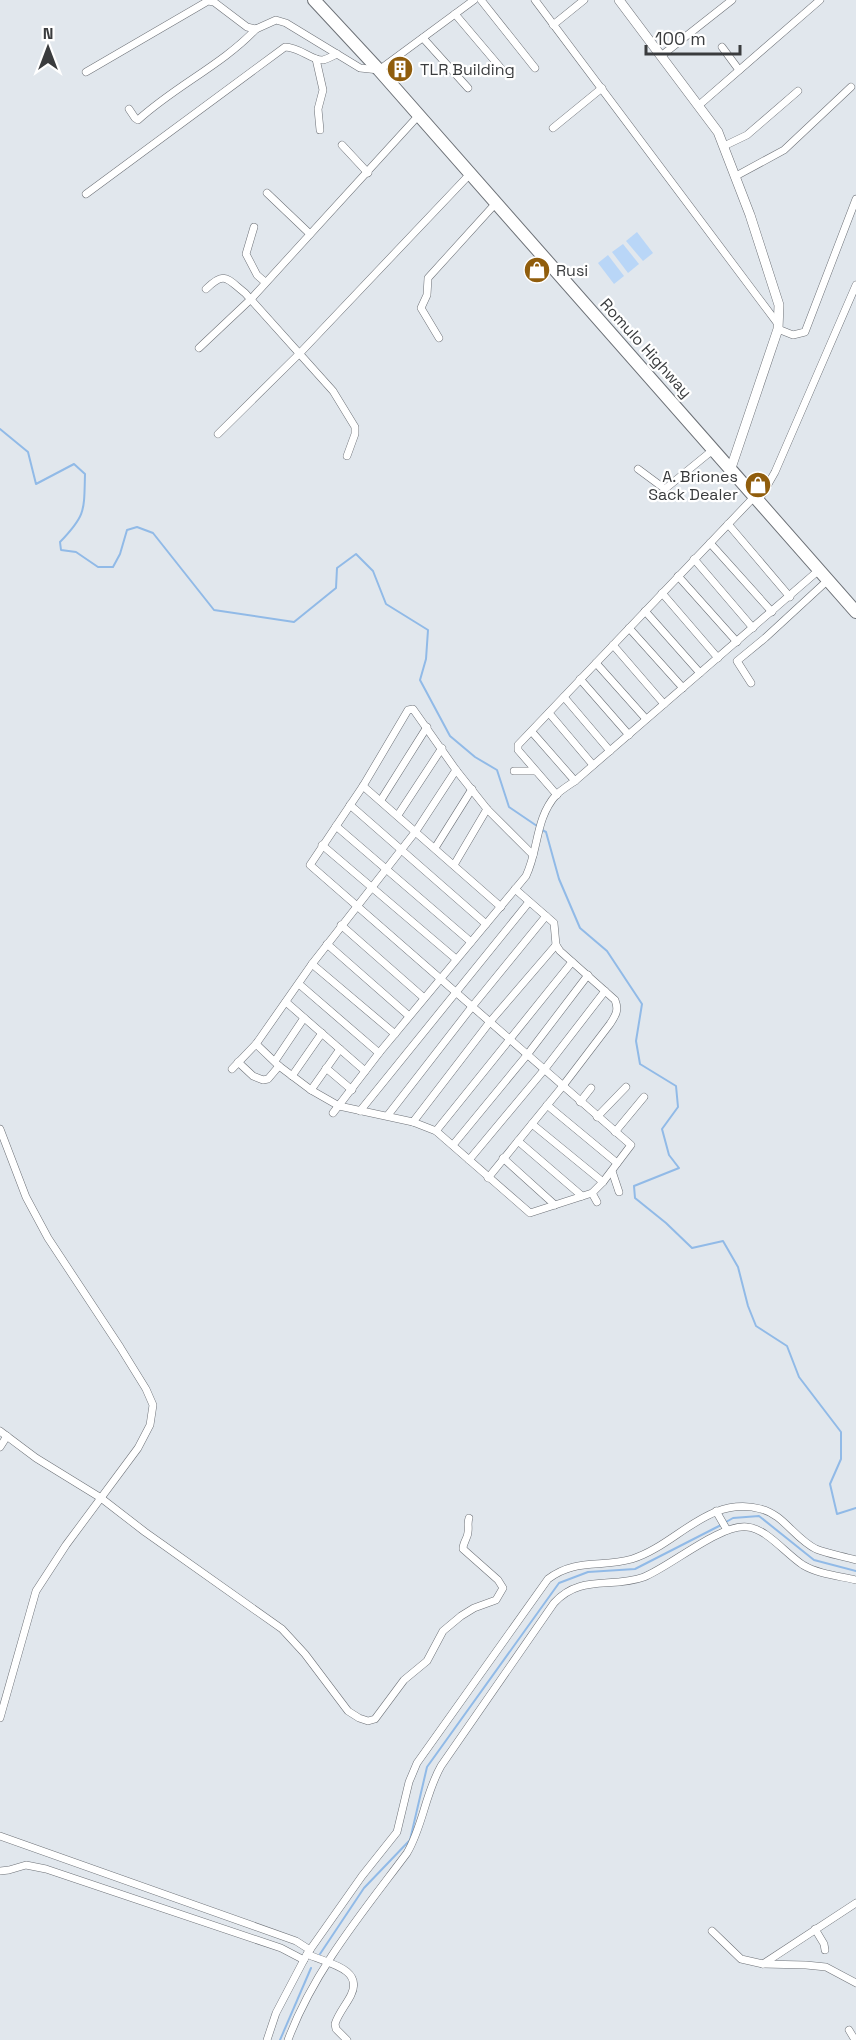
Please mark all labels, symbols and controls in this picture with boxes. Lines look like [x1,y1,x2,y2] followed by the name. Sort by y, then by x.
[18,18,78,78] north arrow
[646,18,740,56] scale bar
[43,23,53,44] text: N
[655,27,706,50] text: 100 m
[385,54,415,84] building icon: TLR Building
[420,59,515,80] place label: TLR Building
[522,255,552,285] shop icon: Rusi
[556,260,588,281] place label: Rusi
[596,294,696,402] street label: Romulo Highway
[648,466,738,505] place label: A. Briones Sack Dealer
[743,470,773,500] shop icon: A. Briones Sack Dealer

